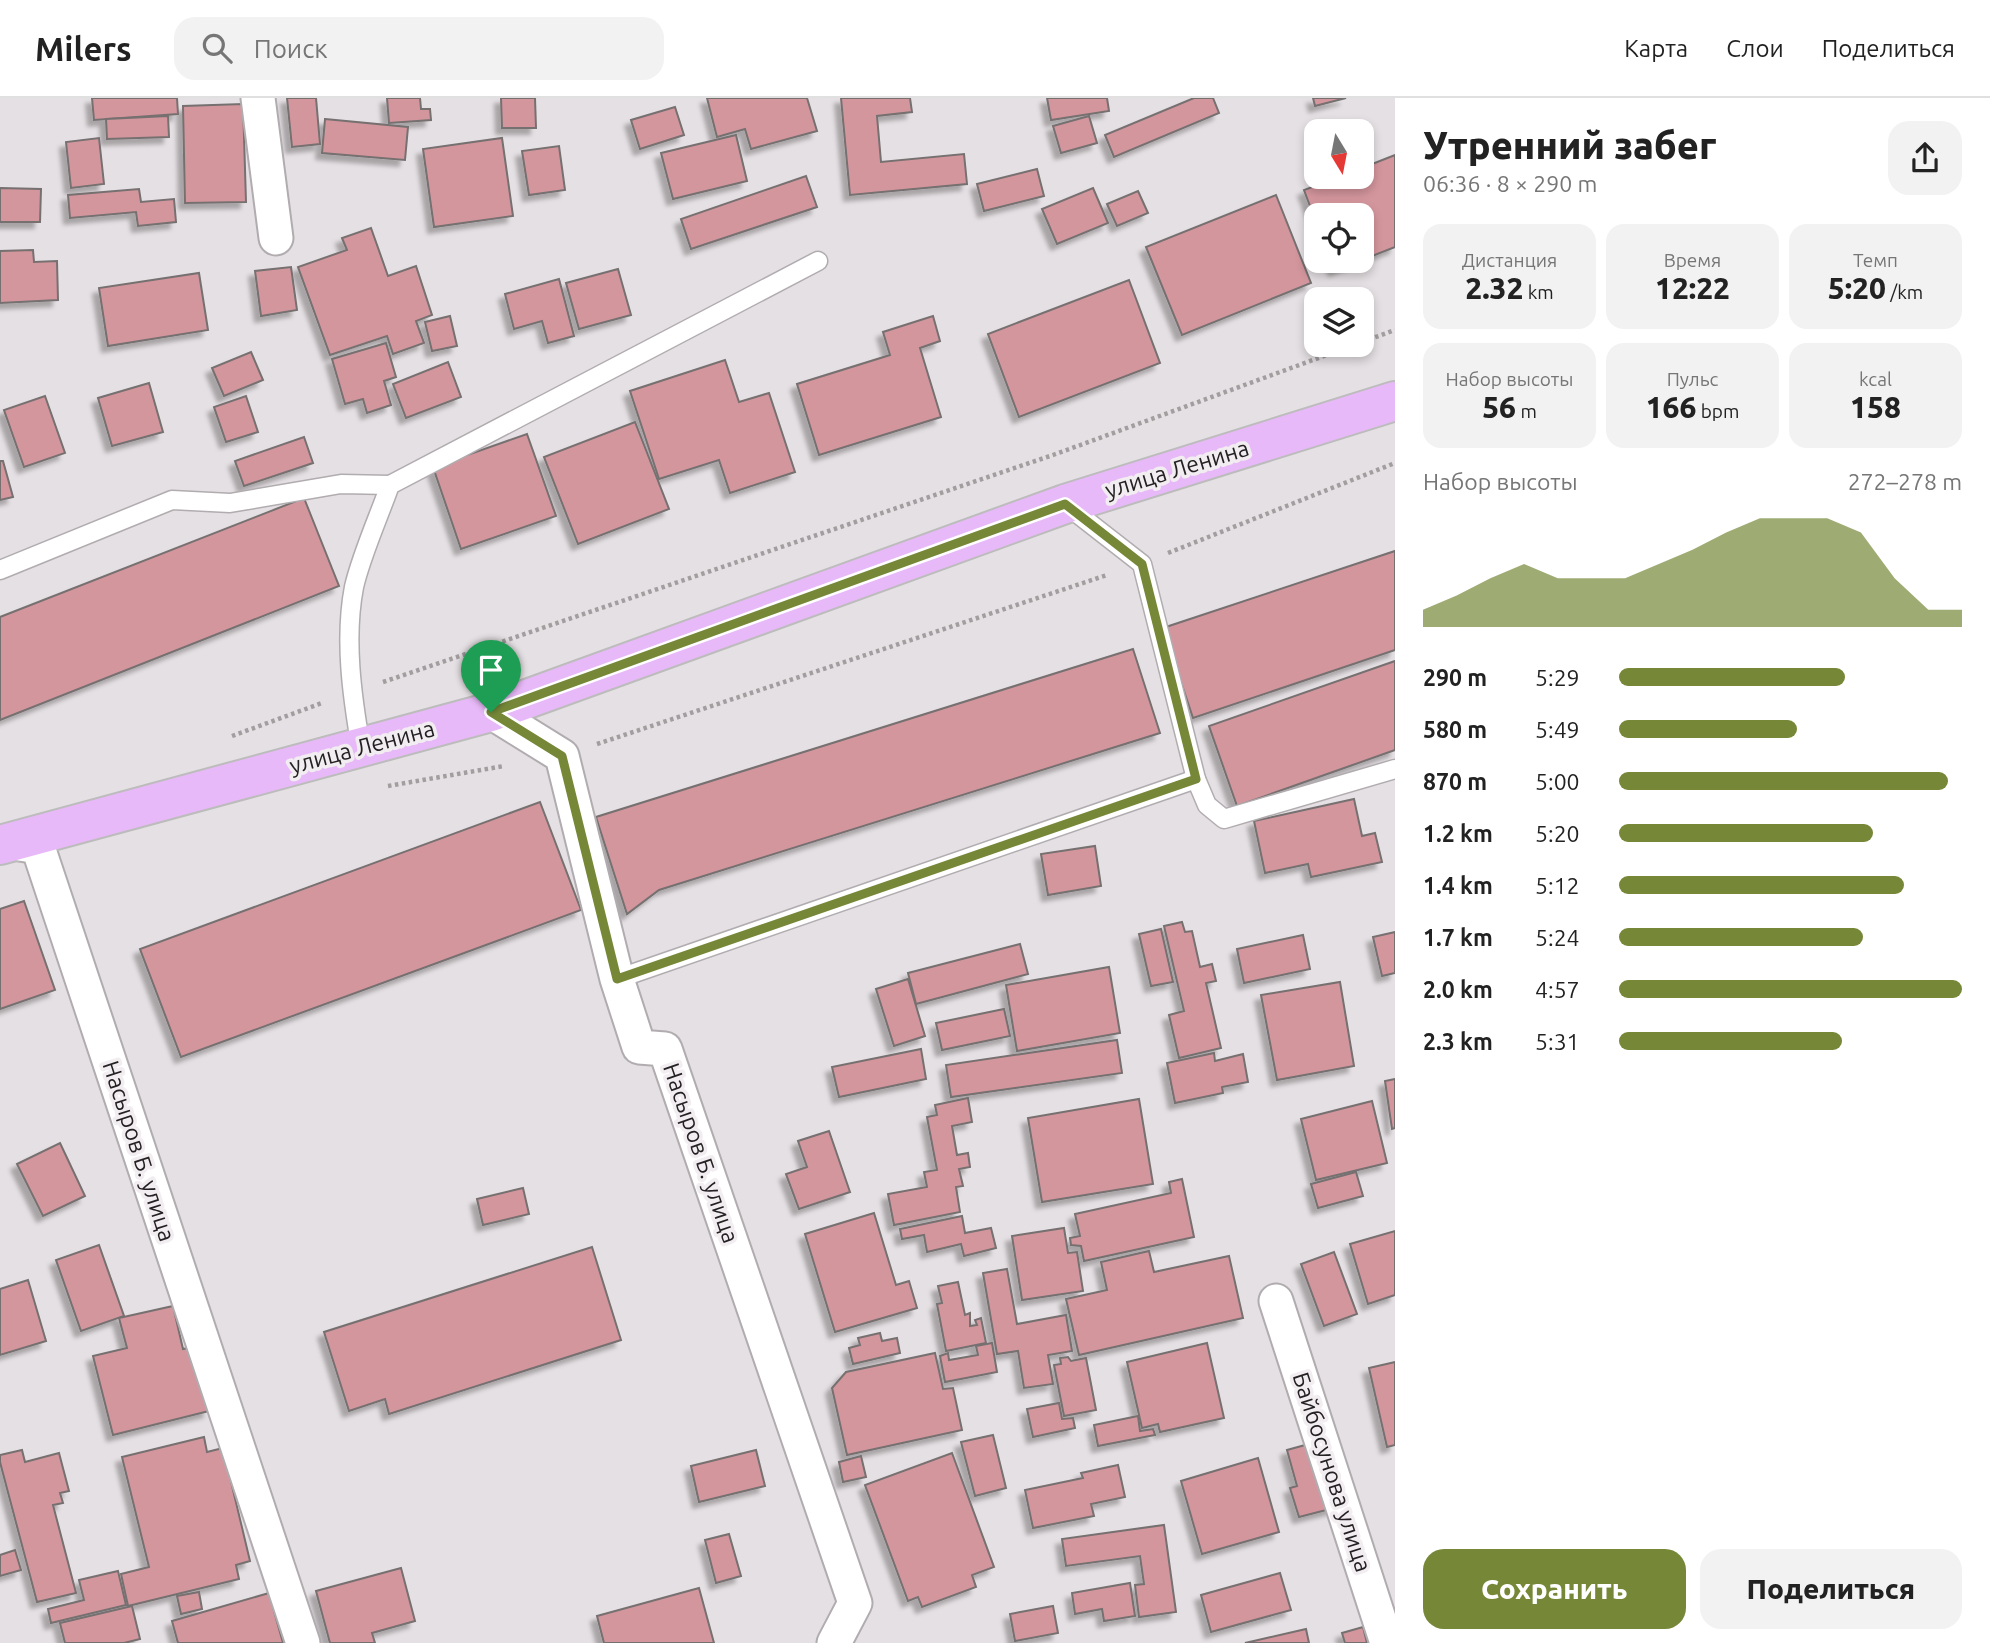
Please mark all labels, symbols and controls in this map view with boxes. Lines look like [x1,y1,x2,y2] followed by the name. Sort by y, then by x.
[174,17,664,80] search box
[198,29,236,67] icon: search
[35,30,132,67] text: Milers
[254,34,328,63] text: Поиск
[1624,35,1688,62] text: Карта
[1726,35,1784,62] text: Слои
[1822,35,1955,62] text: Поделиться
[1304,119,1374,189] north arrow
[1304,119,1374,357] map controls
[1888,121,1962,195] button: share
[1423,124,1716,166] text: Утренний забег
[1423,171,1597,196] text: 06:36 · 8 × 290 m
[1304,203,1374,273] button: locate
[1462,249,1557,271] text: Дистанция
[1664,249,1721,271] text: Время
[1853,249,1898,271] text: Темп
[1465,271,1523,305] text: 2.32
[1655,271,1730,305] text: 12:22
[1828,271,1886,305] text: 5:20
[1523,281,1554,303] text: km
[1886,281,1923,303] text: /km
[1304,287,1374,357] button: layers
[1446,368,1573,390] text: Набор высоты
[1667,368,1718,390] text: Пульс
[1859,368,1892,390] text: kcal
[1482,390,1516,424] text: 56
[1646,390,1696,424] text: 166
[1850,390,1901,424] text: 158
[1516,400,1537,422] text: m
[1696,400,1739,422] text: bpm
[1102,435,1252,502] street label: улица Ленина
[1423,469,1578,494] text: Набор высоты
[1848,469,1962,494] text: 272–278 m
[461,640,521,712] pin
[472,651,510,689] icon: arrive
[1423,665,1487,690] text: 290 m
[1535,665,1580,690] text: 5:29
[287,715,437,778] street label: улица Ленина
[1423,717,1487,742] text: 580 m
[1535,717,1580,742] text: 5:49
[1423,769,1487,794] text: 870 m
[1535,769,1580,794] text: 5:00
[1423,821,1493,846] text: 1.2 km
[1535,821,1580,846] text: 5:20
[1423,873,1493,898] text: 1.4 km
[1535,873,1580,898] text: 5:12
[1423,925,1493,950] text: 1.7 km
[1535,925,1580,950] text: 5:24
[1423,977,1493,1002] text: 2.0 km
[1535,977,1580,1002] text: 4:57
[1423,1029,1493,1054] text: 2.3 km
[1535,1029,1580,1054] text: 5:31
[98,1057,180,1244] street label: Насыров Б. улица
[659,1060,744,1246] street label: Насыров Б. улица
[1288,1369,1377,1575] street label: Байбосунова улица
[1423,1549,1686,1629] button: Сохранить
[1700,1549,1962,1629] button: Поделиться

